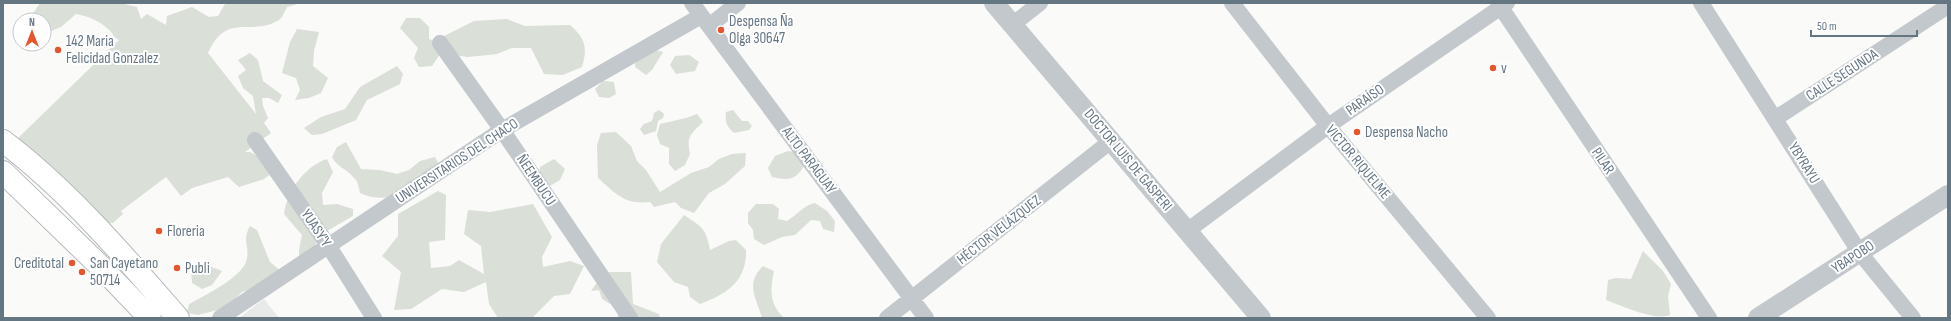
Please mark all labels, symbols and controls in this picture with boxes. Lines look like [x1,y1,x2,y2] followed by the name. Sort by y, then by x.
[12,12,52,52] north arrow
[729,12,794,48] place label: Despensa Ña Olga 30647
[1811,12,1917,38] scale bar
[29,16,35,29] text: N
[1817,19,1837,34] text: 50 m
[716,25,726,35] marker: Despensa Ña Olga 30647
[66,32,159,68] place label: 142 Maria Felicidad Gonzalez
[1802,44,1882,105] street label: CALLE SEGUNDA
[53,45,63,55] marker: 142 Maria Felicidad Gonzalez
[1501,59,1507,78] place label: v
[1488,63,1498,73] marker: v
[1342,80,1388,120] street label: PARAÍSO
[1080,105,1176,215] street label: DOCTOR LUIS DE GASPERI
[392,114,522,208] street label: UNIVERSITARIOS DEL CHACO
[1321,121,1395,203] street label: VICTOR RIQUELME
[777,122,841,198] street label: ALTO PARAGUAY
[1365,123,1448,142] place label: Despensa Nacho
[1352,127,1362,137] marker: Despensa Nacho
[1784,139,1824,187] street label: YBYRAYU
[1587,144,1619,178] street label: PILAR
[512,151,560,209] street label: ÑEEMBUCU
[953,191,1045,269] street label: HÉCTOR VELÁZQUEZ
[297,206,336,251] street label: YUASY'Y
[167,222,205,241] place label: Floreria
[154,226,164,236] marker: Floreria
[1828,236,1878,278] street label: YBAPOBO
[14,254,64,273] place label: Creditotal
[90,254,158,290] place label: San Cayetano 50714
[67,258,77,268] marker: Creditotal
[185,259,210,278] place label: Publi
[172,263,182,273] marker: Publi
[77,267,87,277] marker: San Cayetano 50714

